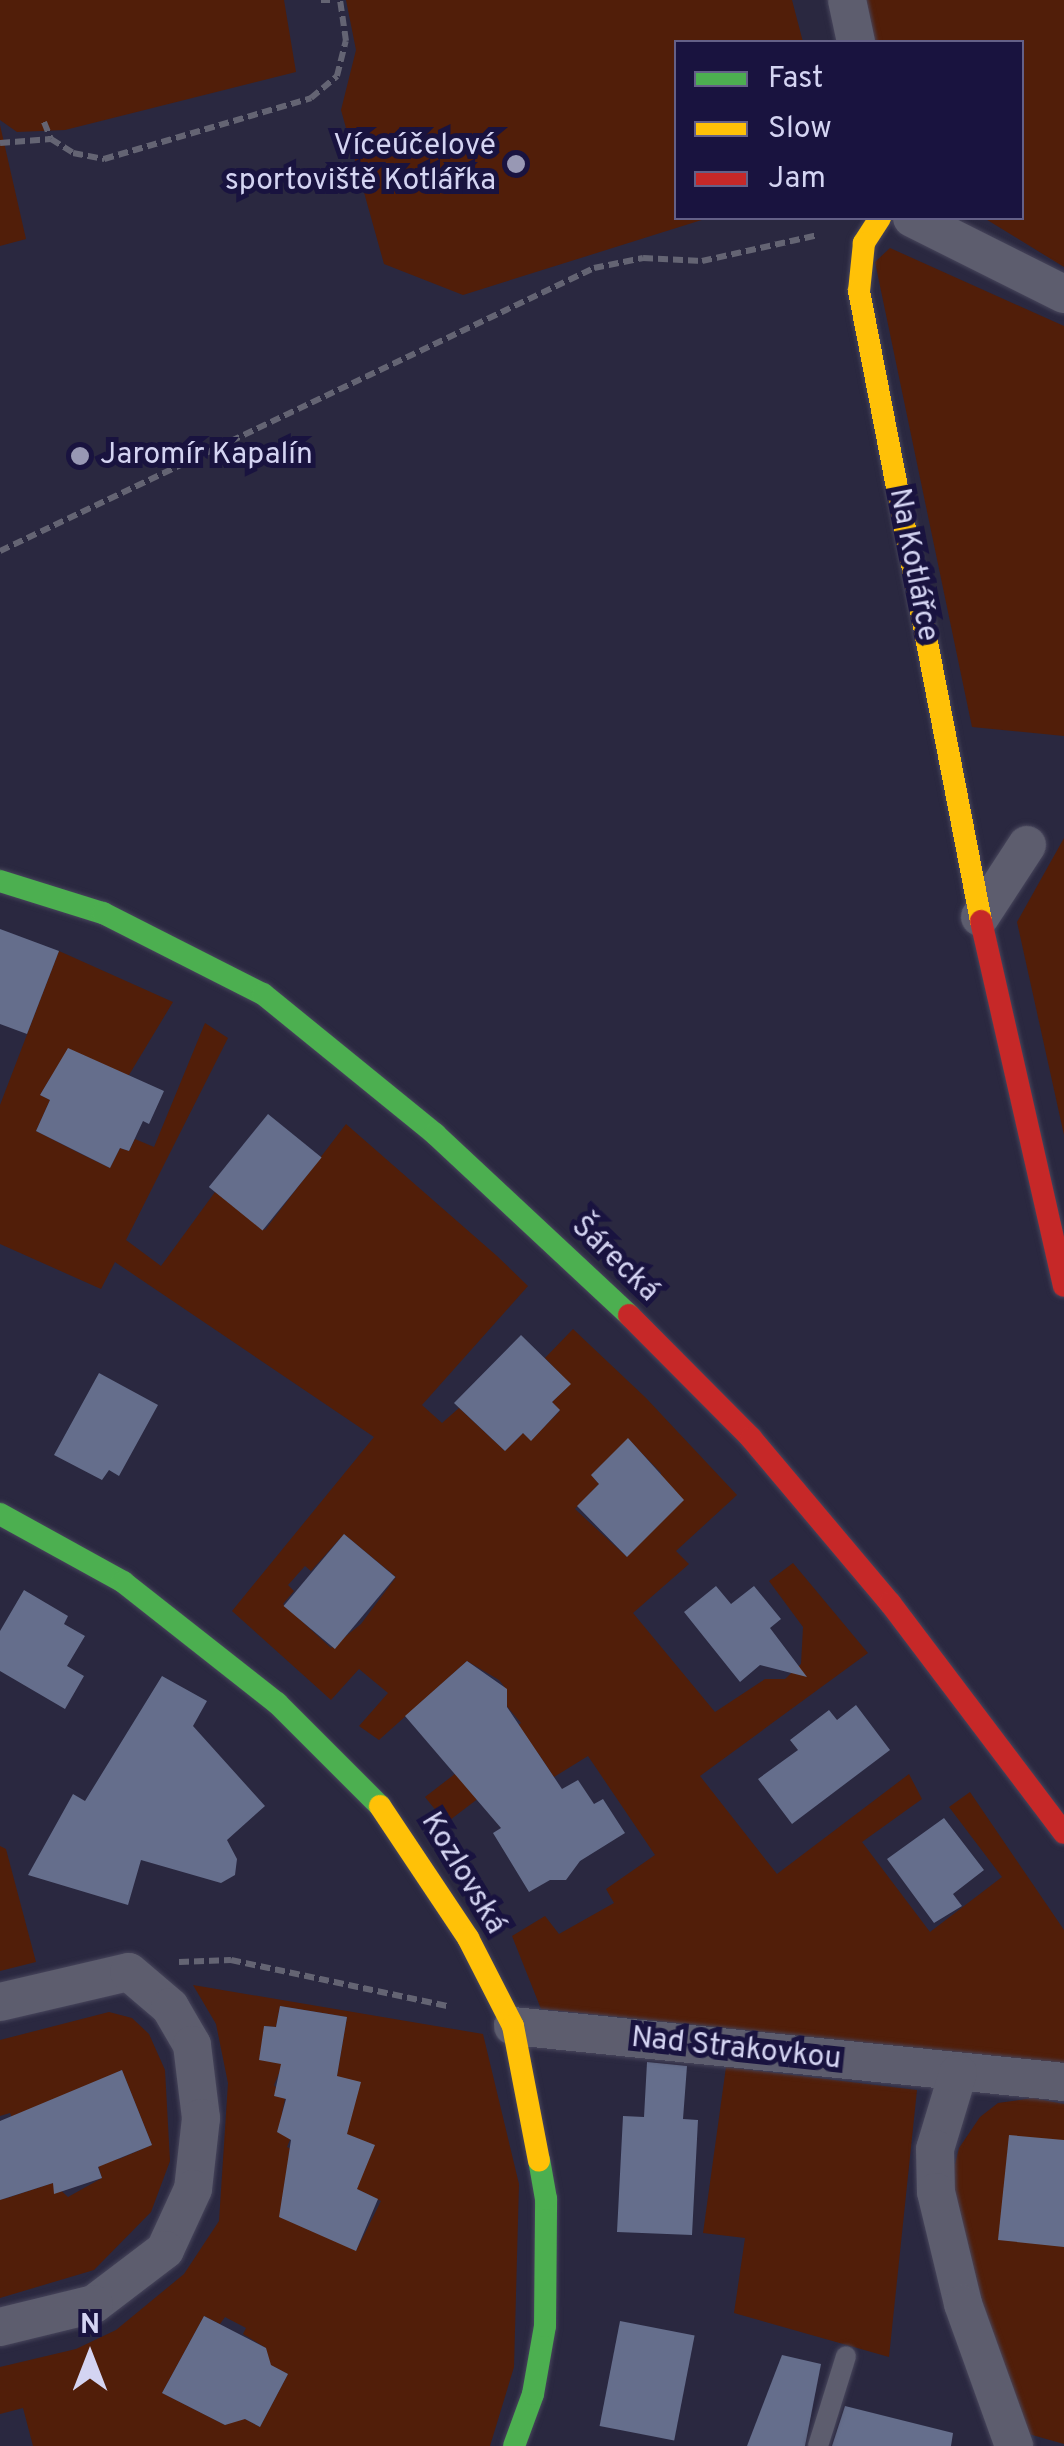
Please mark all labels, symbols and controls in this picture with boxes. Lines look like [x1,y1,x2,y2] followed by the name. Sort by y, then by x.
[674,40,1024,220] legend
[768,61,823,98] text: Fast
[768,111,832,148] text: Slow
[225,129,496,200] place label: Víceúčelové sportoviště Kotlářka
[505,153,527,175] marker: Víceúčelové sportoviště Kotlářka
[768,161,826,198] text: Jam
[100,438,313,474] place label: Jaromír Kapalín
[69,445,91,467] marker: Jaromír Kapalín
[880,485,944,645] street label: Na Kotlářce
[563,1210,665,1310] street label: Šárecká
[412,1807,512,1941] street label: Kozlovská
[629,2021,843,2079] street label: Nad Strakovkou
[40,2306,140,2406] north arrow
[80,2308,100,2344] text: N

